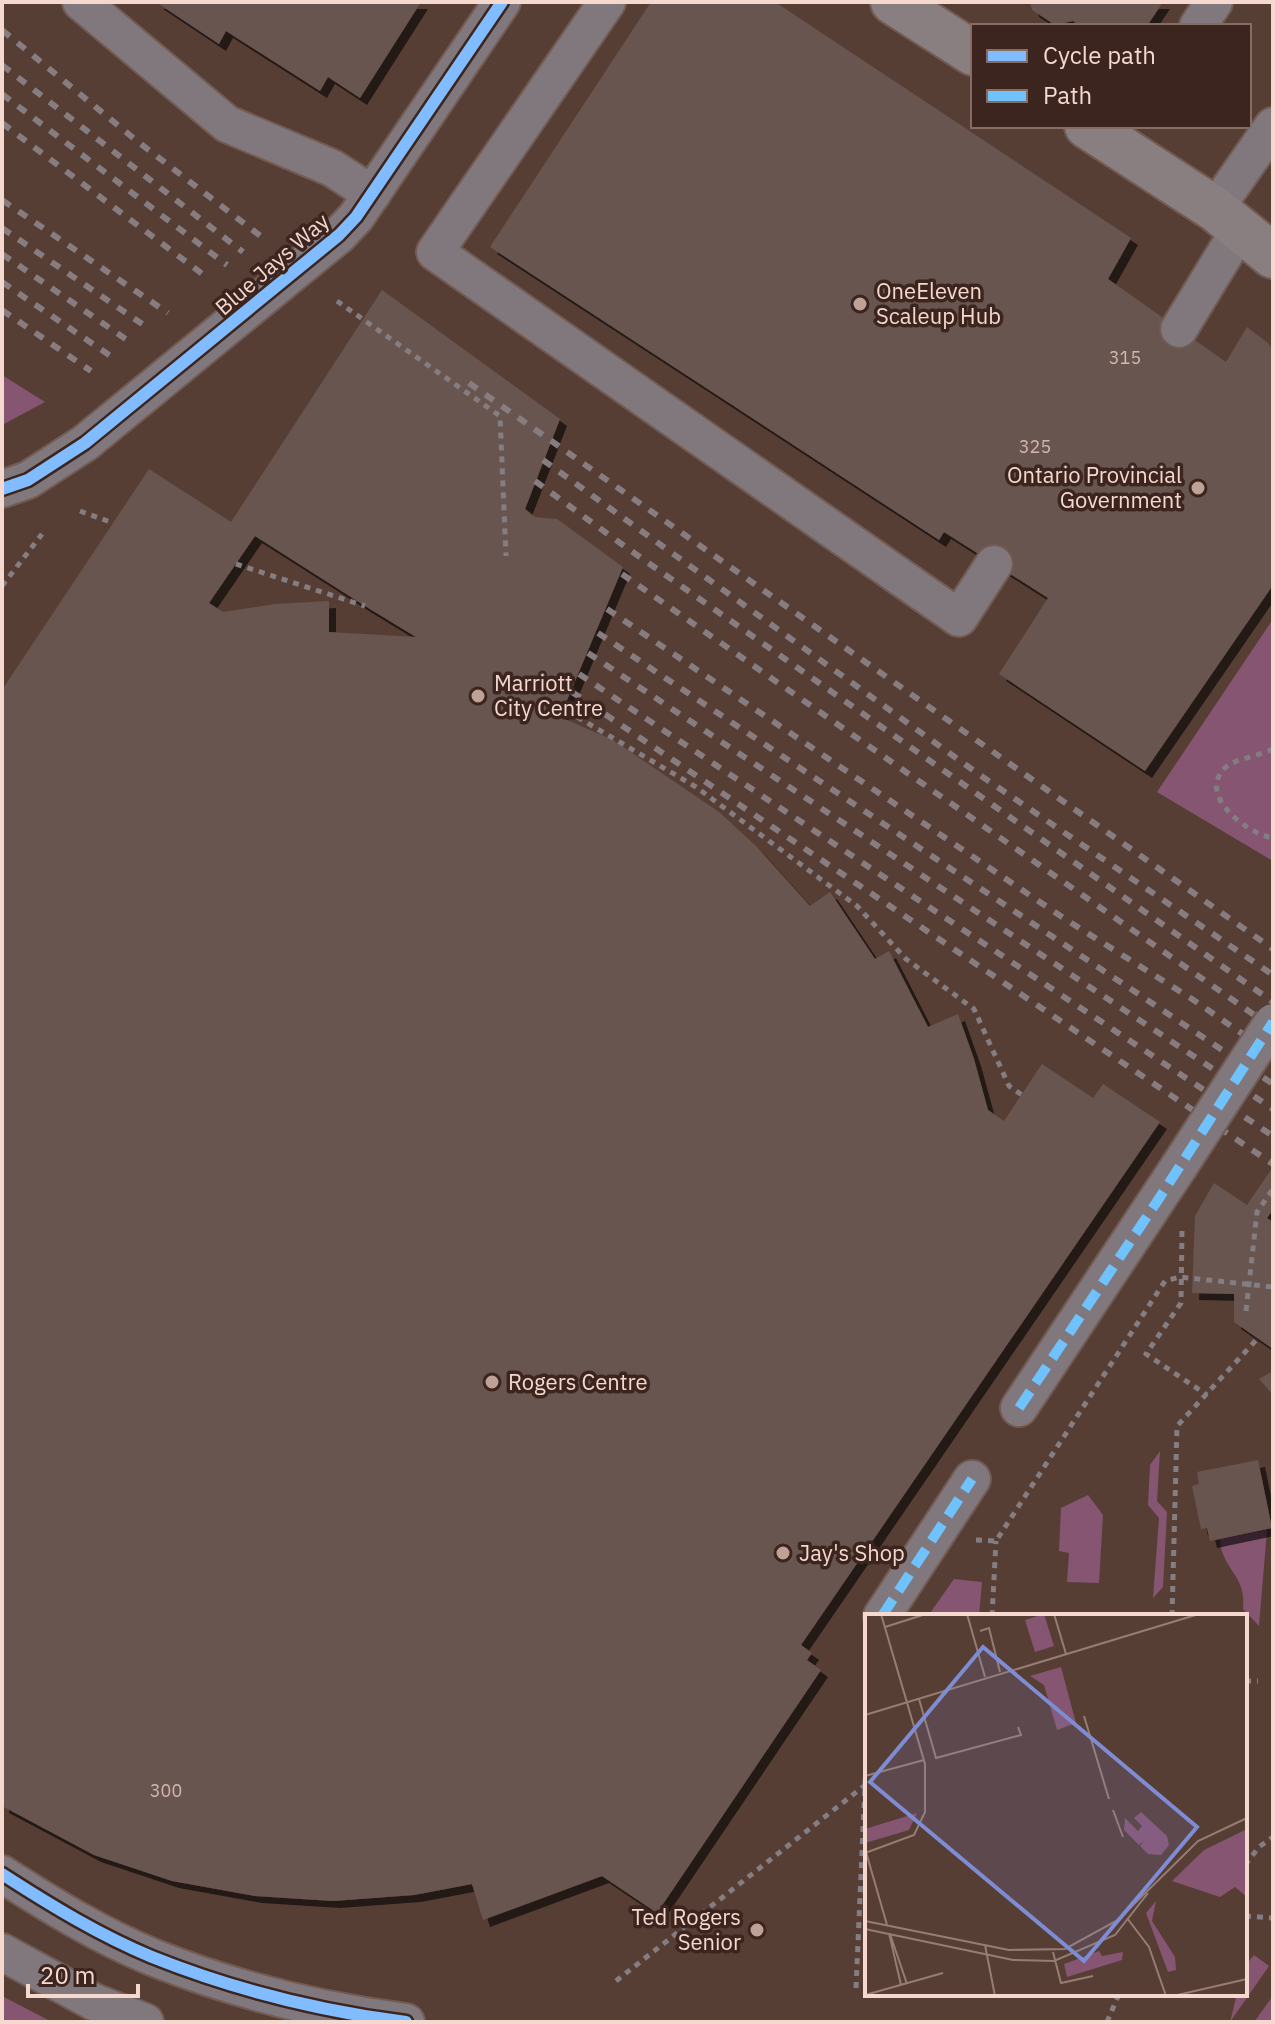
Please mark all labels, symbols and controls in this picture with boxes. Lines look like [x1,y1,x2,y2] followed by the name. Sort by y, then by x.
[971,24,1251,128] legend
[1043,39,1156,71] text: Cycle path
[1043,79,1092,111] text: Path
[209,206,335,321] street label: Blue Jays Way
[876,276,1001,330] place label: OneEleven Scaleup Hub
[851,295,869,313] marker: OneEleven Scaleup Hub
[1109,346,1141,369] house number: 315
[1019,435,1051,458] house number: 325
[1007,460,1182,514] place label: Ontario Provincial Government
[1189,479,1207,497] marker: Ontario Provincial Government
[494,668,603,722] place label: Marriott City Centre
[469,687,487,705] marker: Marriott City Centre
[508,1367,648,1396] place label: Rogers Centre
[483,1373,501,1391] marker: Rogers Centre
[799,1538,905,1567] place label: Jay's Shop
[774,1544,792,1562] marker: Jay's Shop
[865,1614,1247,1996] inset map
[150,1779,182,1802] house number: 300
[631,1902,741,1956] place label: Ted Rogers Senior
[748,1921,766,1939] marker: Ted Rogers Senior
[28,1948,138,1998] scale bar
[40,1959,95,1991] text: 20 m

